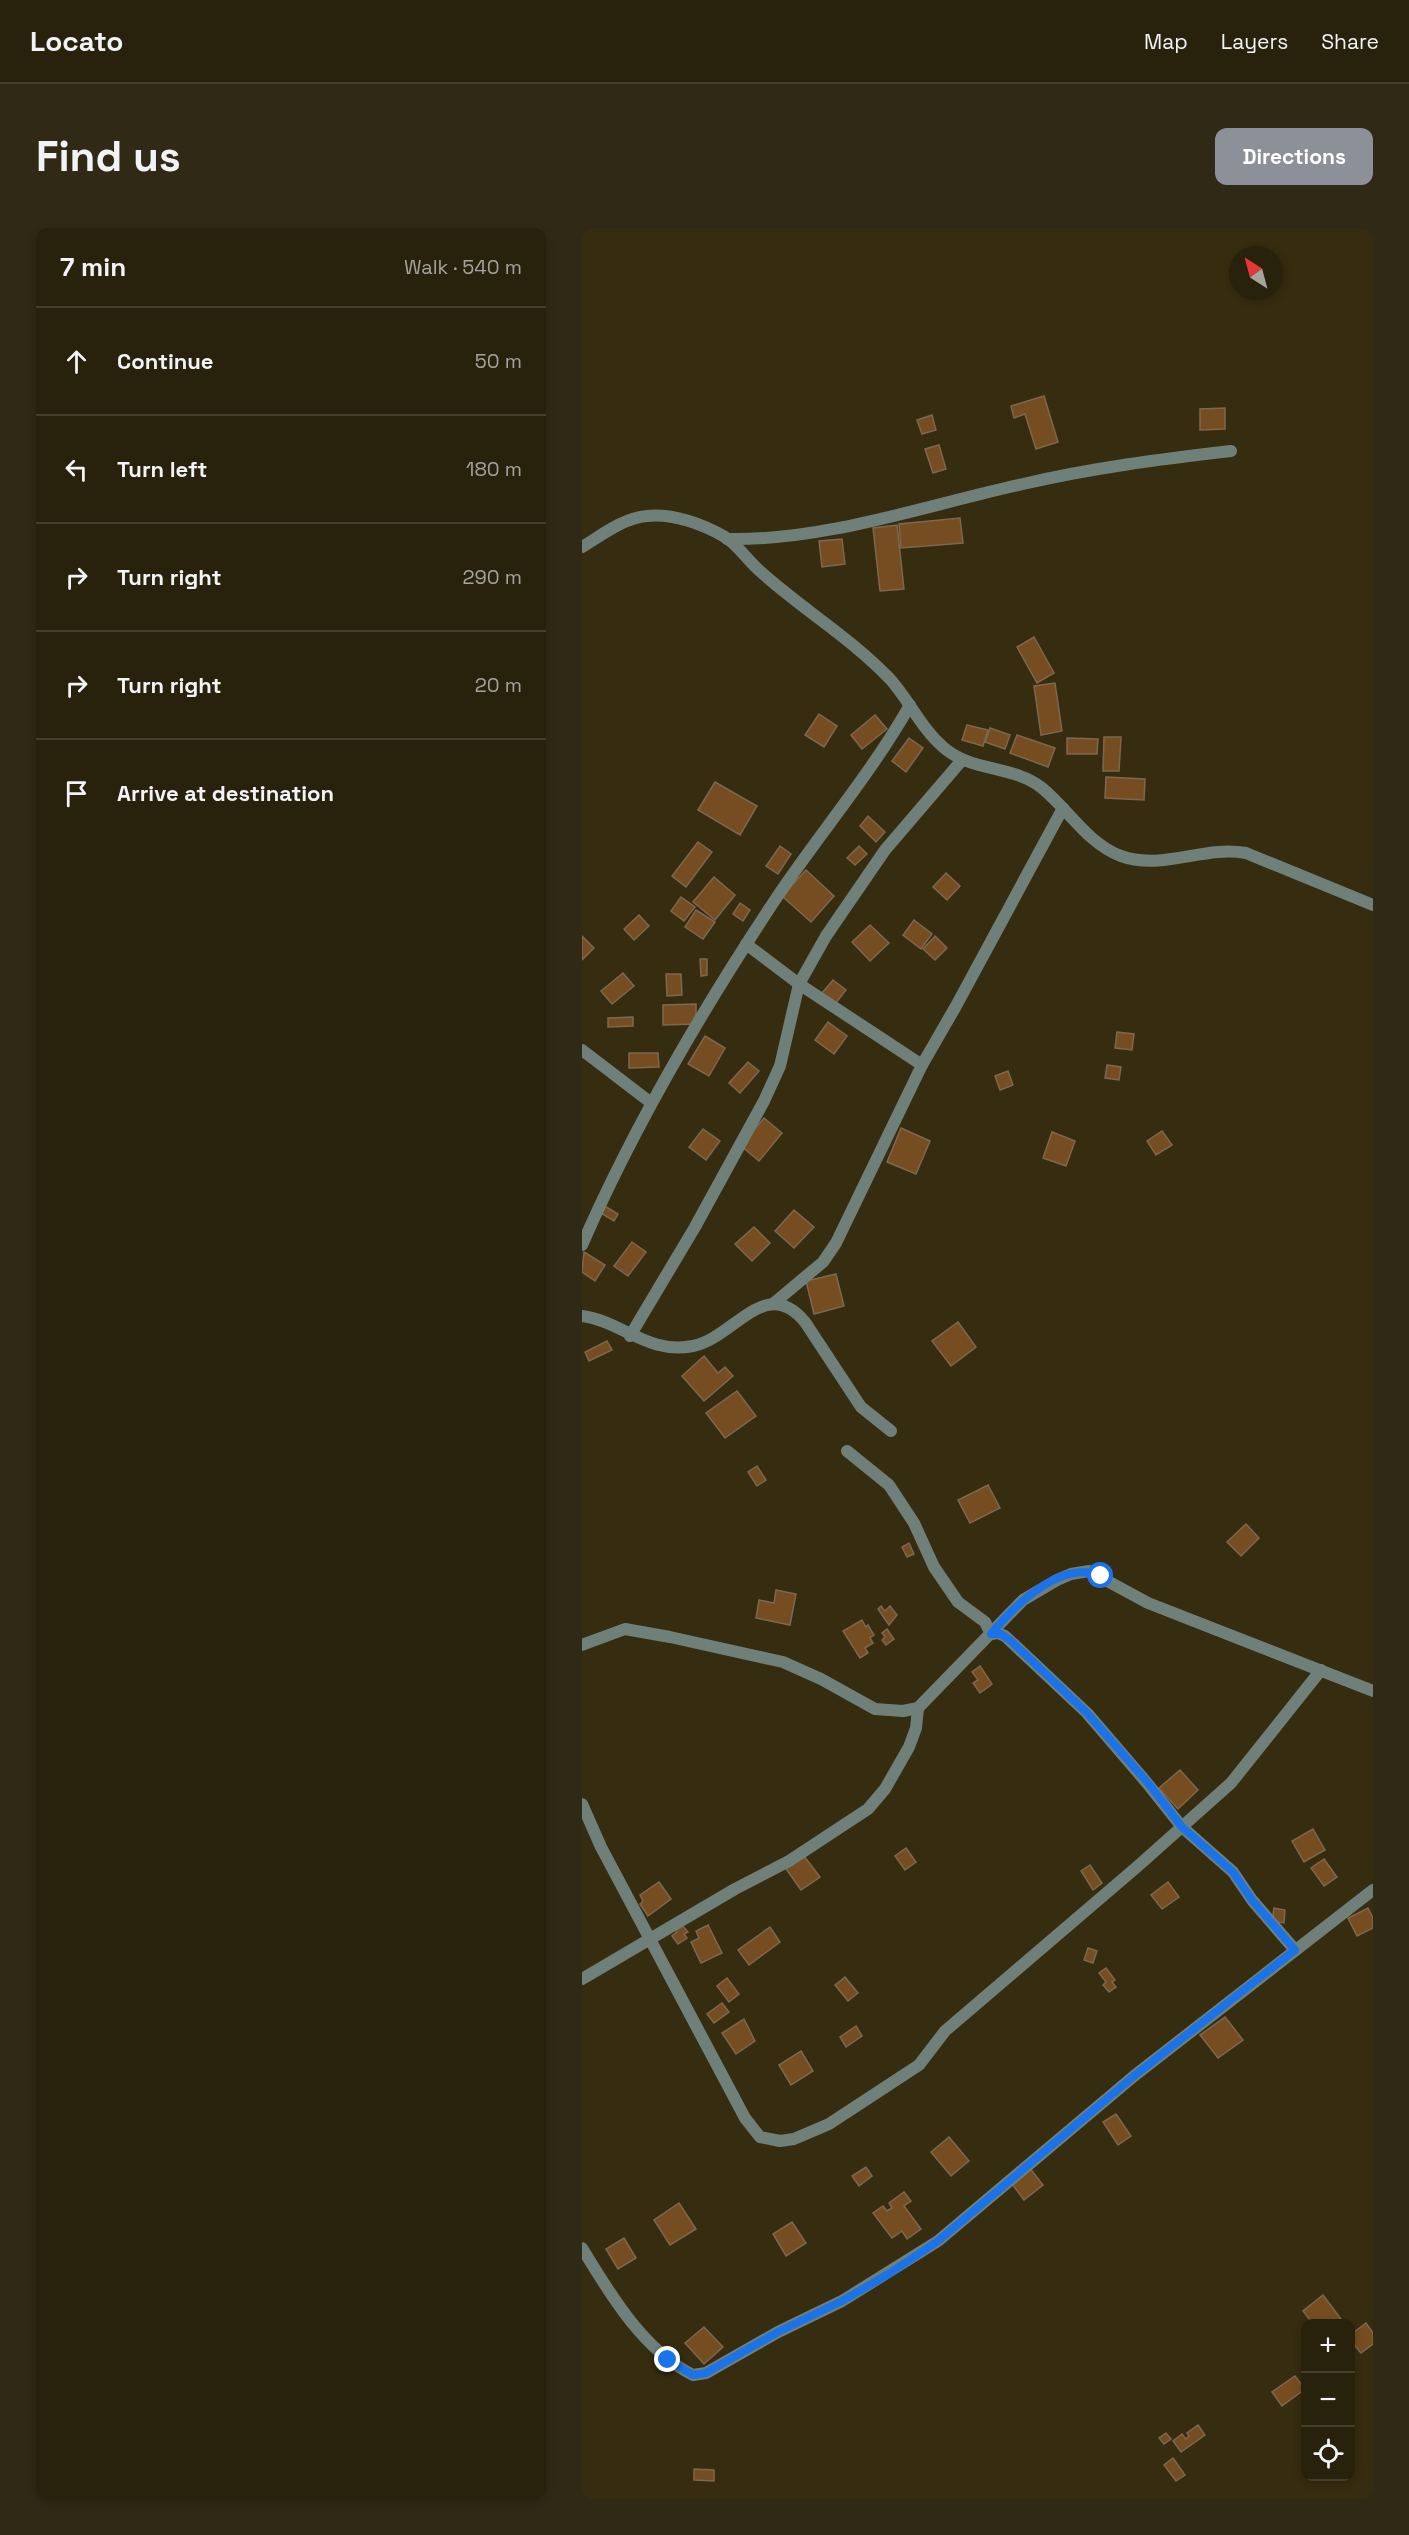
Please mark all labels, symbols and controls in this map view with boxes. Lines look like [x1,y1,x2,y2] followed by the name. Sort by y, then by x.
[30,23,123,59] text: Locato
[1144,28,1188,55] text: Map
[1221,28,1288,55] text: Layers
[1321,28,1379,55] text: Share
[1215,128,1373,185] button: Directions
[36,130,181,183] text: Find us
[1229,246,1283,300] north arrow
[60,250,126,284] text: 7 min
[404,254,522,280] text: Walk · 540 m
[60,345,93,378] icon: ahead
[117,347,213,375] text: Continue
[475,348,522,374] text: 50 m
[60,453,93,486] icon: left
[117,455,207,483] text: Turn left
[466,456,522,482] text: 180 m
[60,561,93,594] icon: right
[117,563,222,591] text: Turn right
[463,564,522,590] text: 290 m
[60,669,93,702] icon: right
[117,671,222,699] text: Turn right
[475,672,522,698] text: 20 m
[60,777,93,810] icon: arrive
[117,779,334,807] text: Arrive at destination
[1087,1562,1113,1588] route start
[1301,2319,1355,2481] map controls
[1301,2319,1355,2373] button: +
[654,2346,680,2372] route end
[1301,2373,1355,2427] button: −
[1301,2427,1355,2481] button: locate

